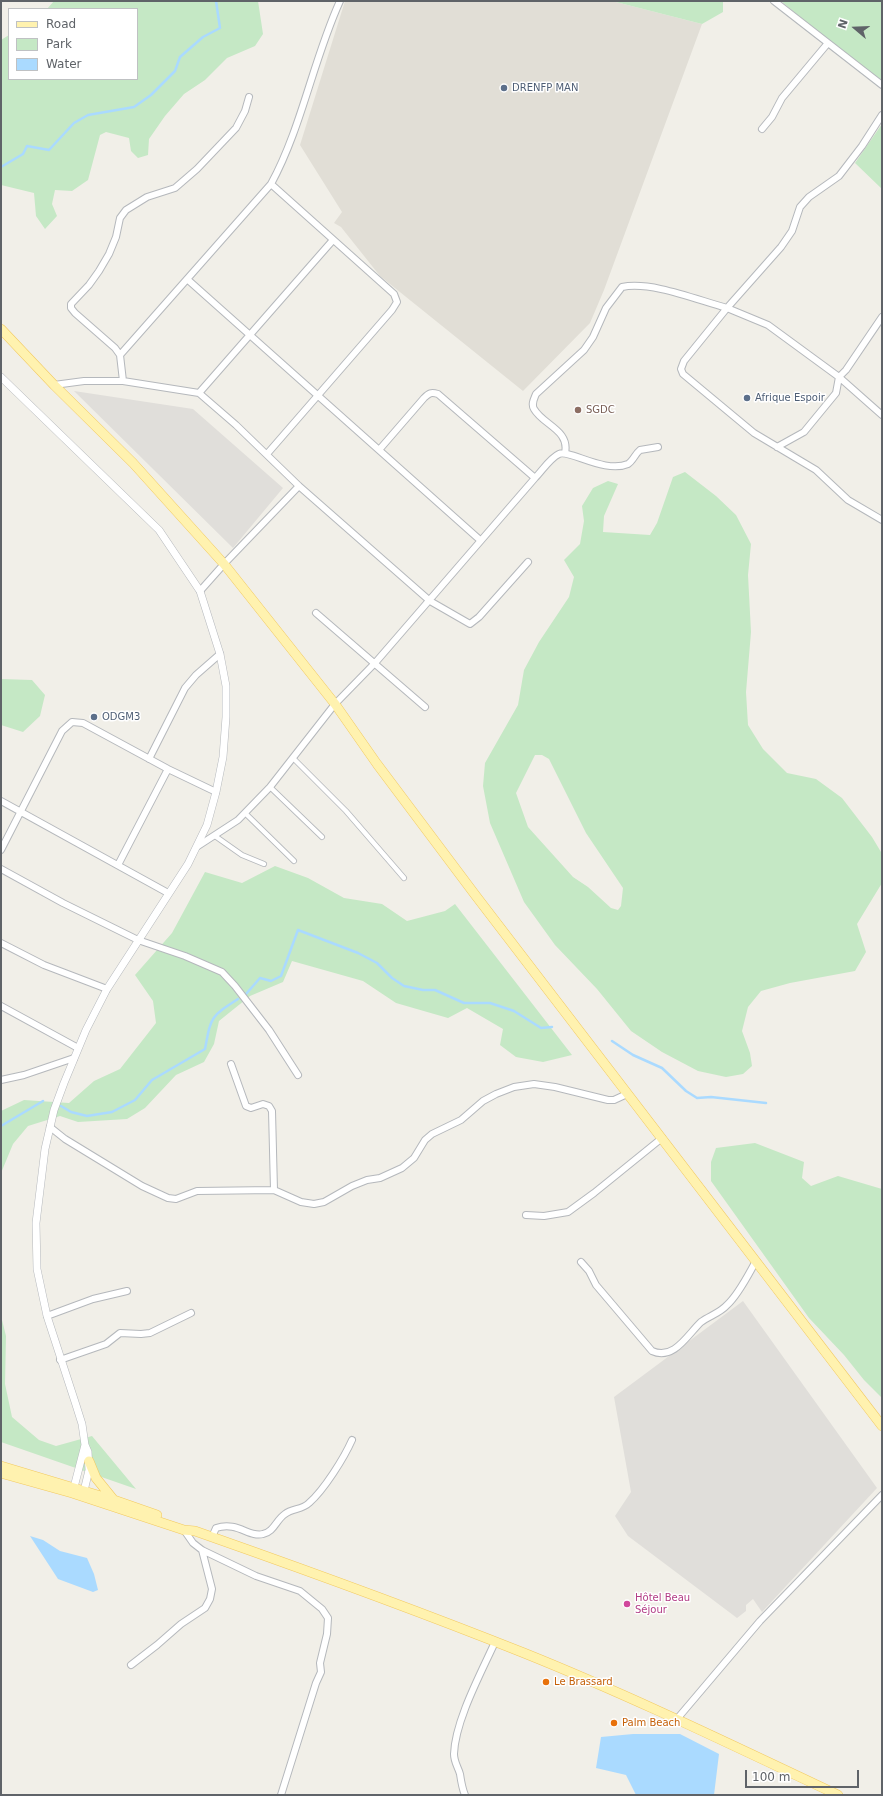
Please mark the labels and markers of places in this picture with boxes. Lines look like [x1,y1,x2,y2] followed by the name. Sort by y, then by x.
[512,82,578,94] place label: DRENFP MAN
[499,83,509,93] marker: DRENFP MAN
[755,392,825,404] place label: Afrique Espoir
[742,393,752,403] marker: Afrique Espoir
[586,404,615,416] place label: SGDC
[573,405,583,415] marker: SGDC
[102,711,140,723] place label: ODGM3
[89,712,99,722] marker: ODGM3
[635,1592,690,1616] place label: Hôtel Beau Séjour
[622,1599,632,1609] marker: Hôtel Beau Séjour
[554,1676,613,1688] place label: Le Brassard
[541,1677,551,1687] marker: Le Brassard
[622,1717,680,1729] place label: Palm Beach
[609,1718,619,1728] marker: Palm Beach

